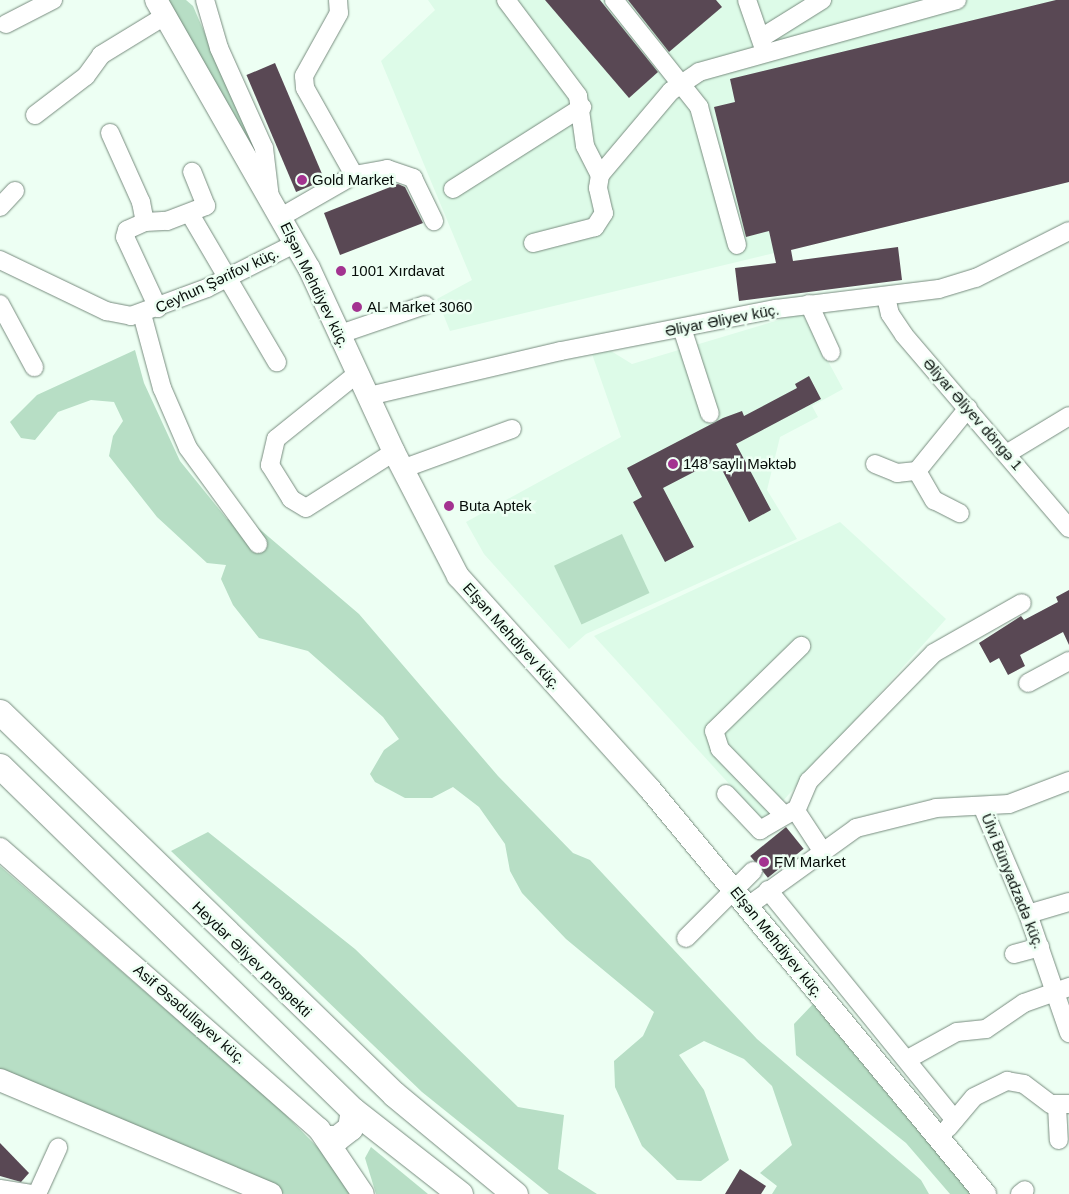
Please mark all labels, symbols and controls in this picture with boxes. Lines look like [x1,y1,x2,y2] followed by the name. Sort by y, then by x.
[312,171,394,189] place label: Gold Market
[296,174,308,186] marker: Gold Market
[277,219,353,351] street label: Elşən Mehdiyev küç.
[152,243,282,317] street label: Ceyhun Şərifov küç.
[351,262,444,280] place label: 1001 Xırdavat
[335,265,347,277] marker: 1001 Xırdavat
[367,298,473,316] place label: AL Market 3060
[663,300,781,340] street label: Əliyar Əliyev küç.
[351,301,363,313] marker: AL Market 3060
[919,354,1027,474] street label: Əliyar Əliyev döngə 1
[683,455,796,473] place label: 148 saylı Məktəb
[667,458,679,470] marker: 148 saylı Məktəb
[459,497,532,515] place label: Buta Aptek
[443,500,455,512] marker: Buta Aptek
[459,579,565,693] street label: Elşən Mehdiyev küç.
[978,811,1048,951] street label: Ülvi Bünyadzadə küç.
[774,853,846,871] place label: FM Market
[758,856,770,868] marker: FM Market
[727,883,827,1001] street label: Elşən Mehdiyev küç.
[189,897,315,1021] street label: Heydər Əliyev prospekti
[130,960,250,1068] street label: Asif Əsədullayev küç.

